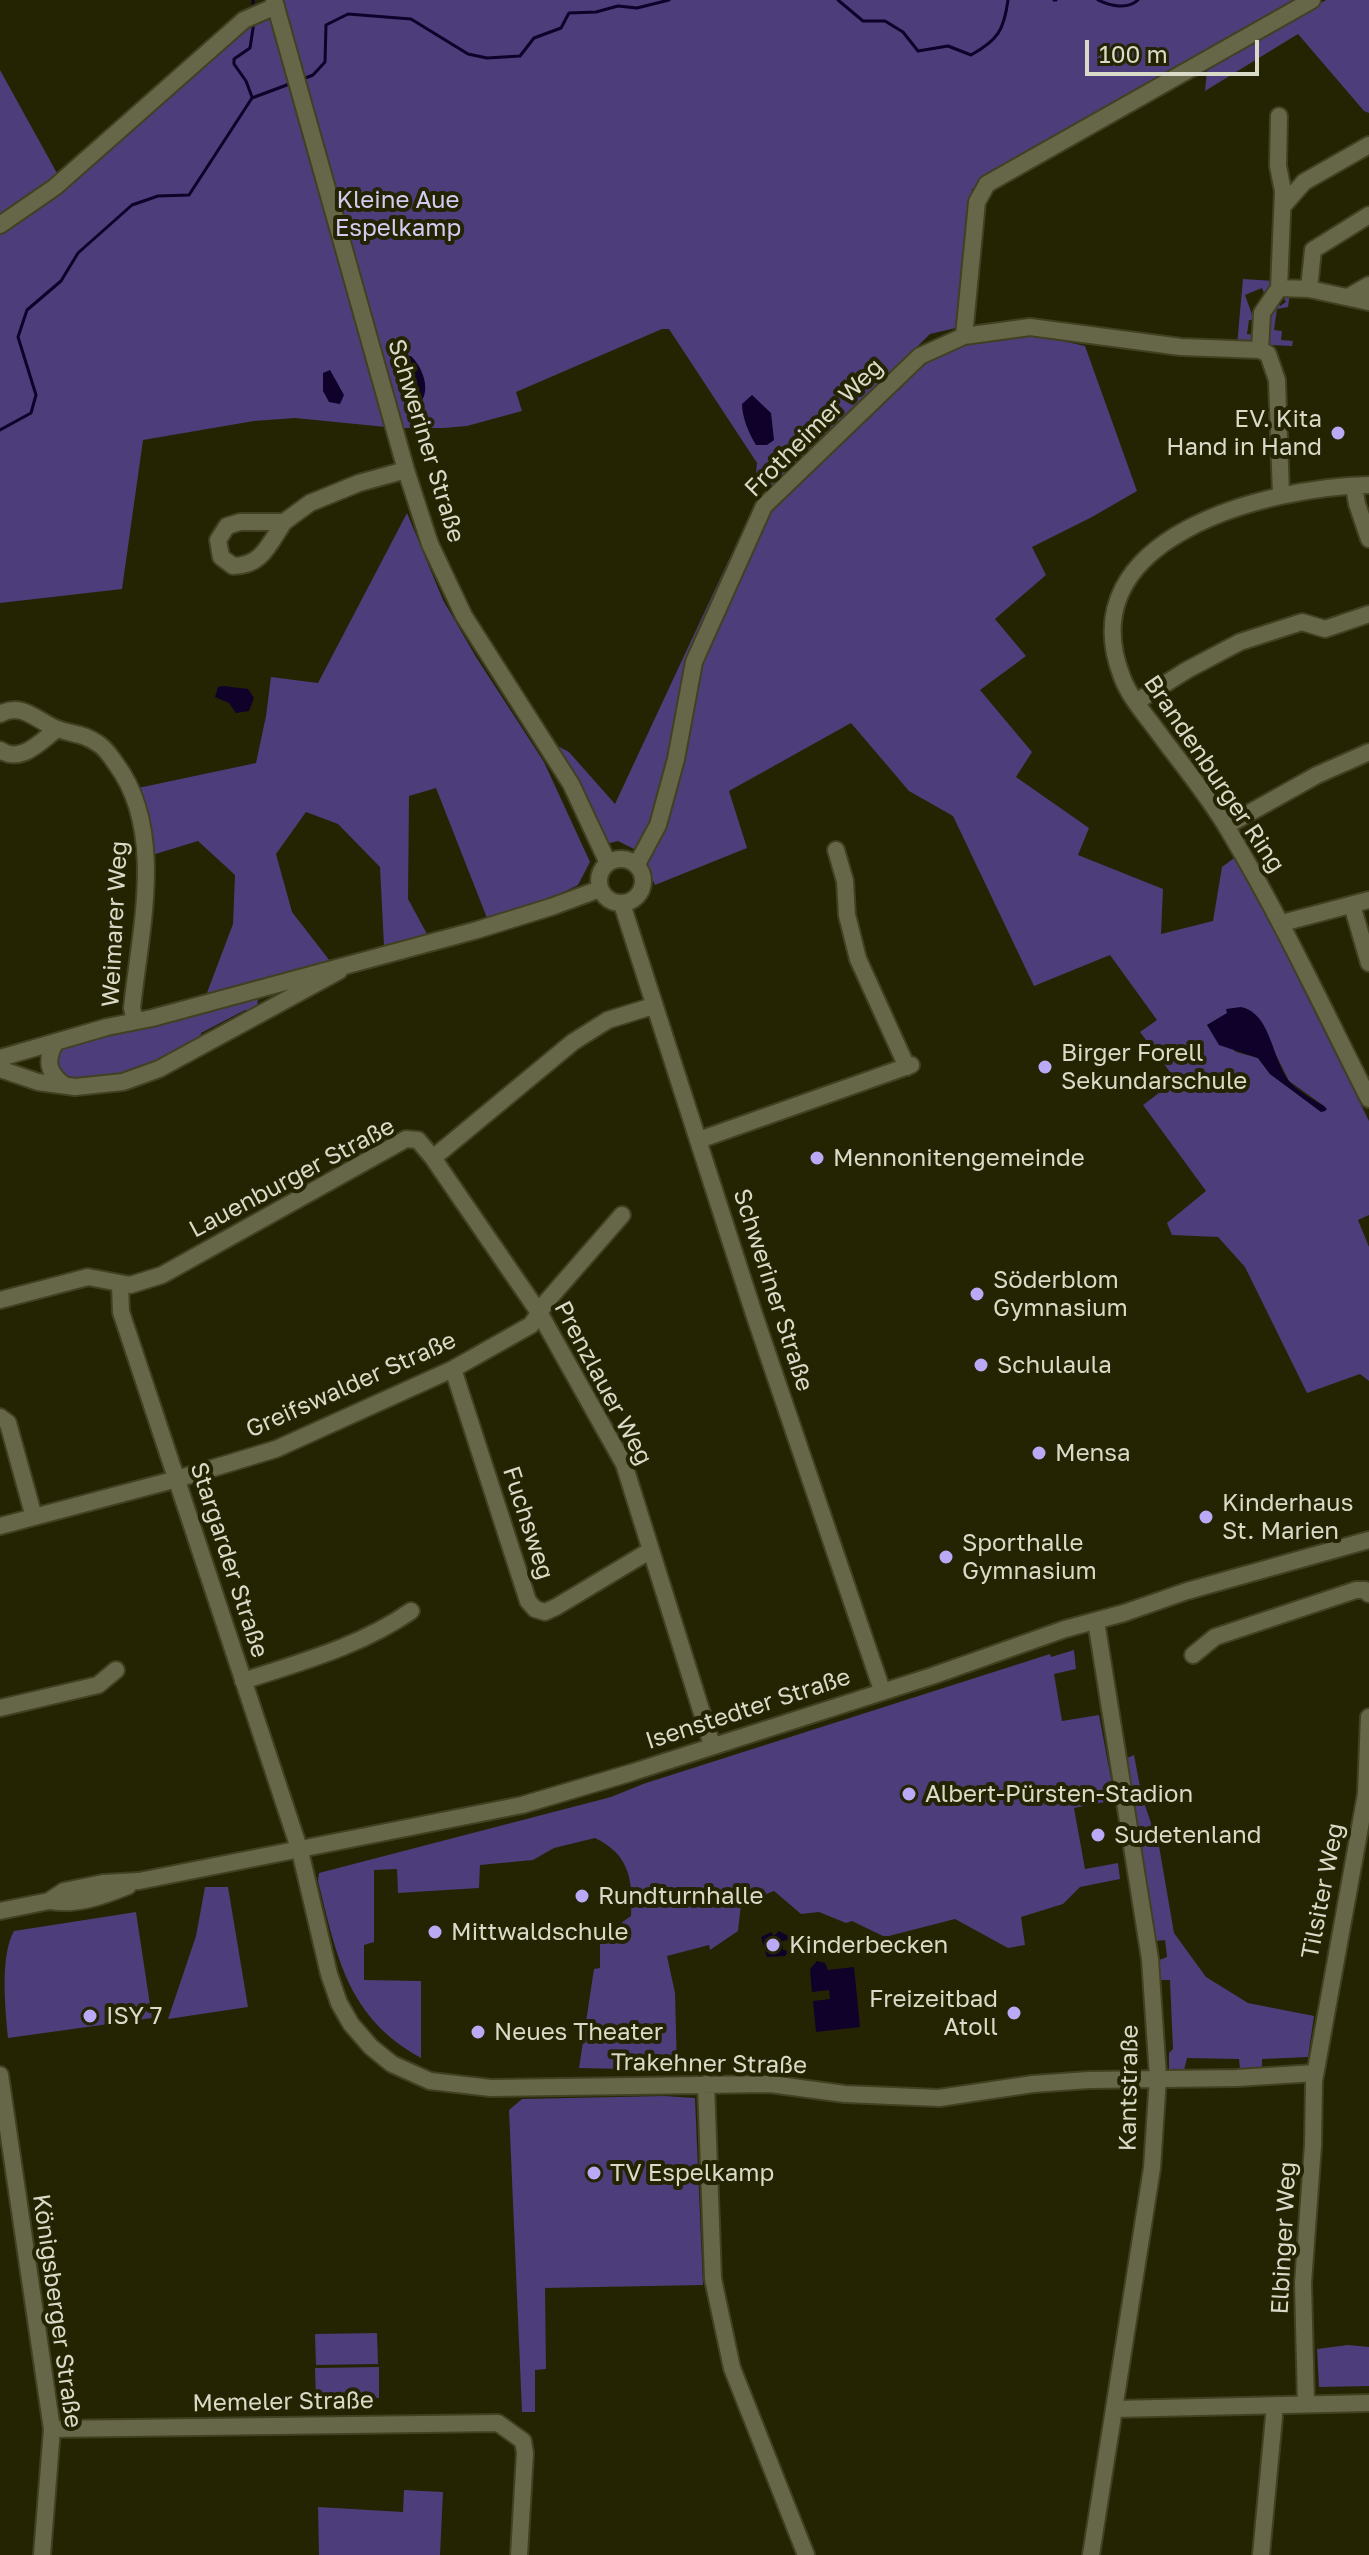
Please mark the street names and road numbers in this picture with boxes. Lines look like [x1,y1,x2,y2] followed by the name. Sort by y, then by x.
[381,336,471,546] street label: Schweriner Straße
[739,353,889,503] street label: Frotheimer Weg
[1137,670,1291,878] street label: Brandenburger Ring
[96,840,134,1008] street label: Weimarer Weg
[185,1112,399,1244] street label: Lauenburger Straße
[727,1185,819,1395] street label: Schweriner Straße
[548,1296,658,1470] street label: Prenzlauer Weg
[242,1326,460,1444] street label: Greifswalder Straße
[184,1459,274,1661] street label: Stargarder Straße
[496,1463,560,1583] street label: Fuchsweg
[642,1662,854,1756] street label: Isenstedter Straße
[1296,1821,1350,1961] street label: Tilsiter Weg
[1113,2024,1145,2152] street label: Kantstraße
[611,2048,807,2080] street label: Trakehner Straße
[1266,2161,1302,2315] street label: Elbinger Weg
[26,2192,88,2430] street label: Königsberger Straße
[192,2386,374,2418] street label: Memeler Straße

